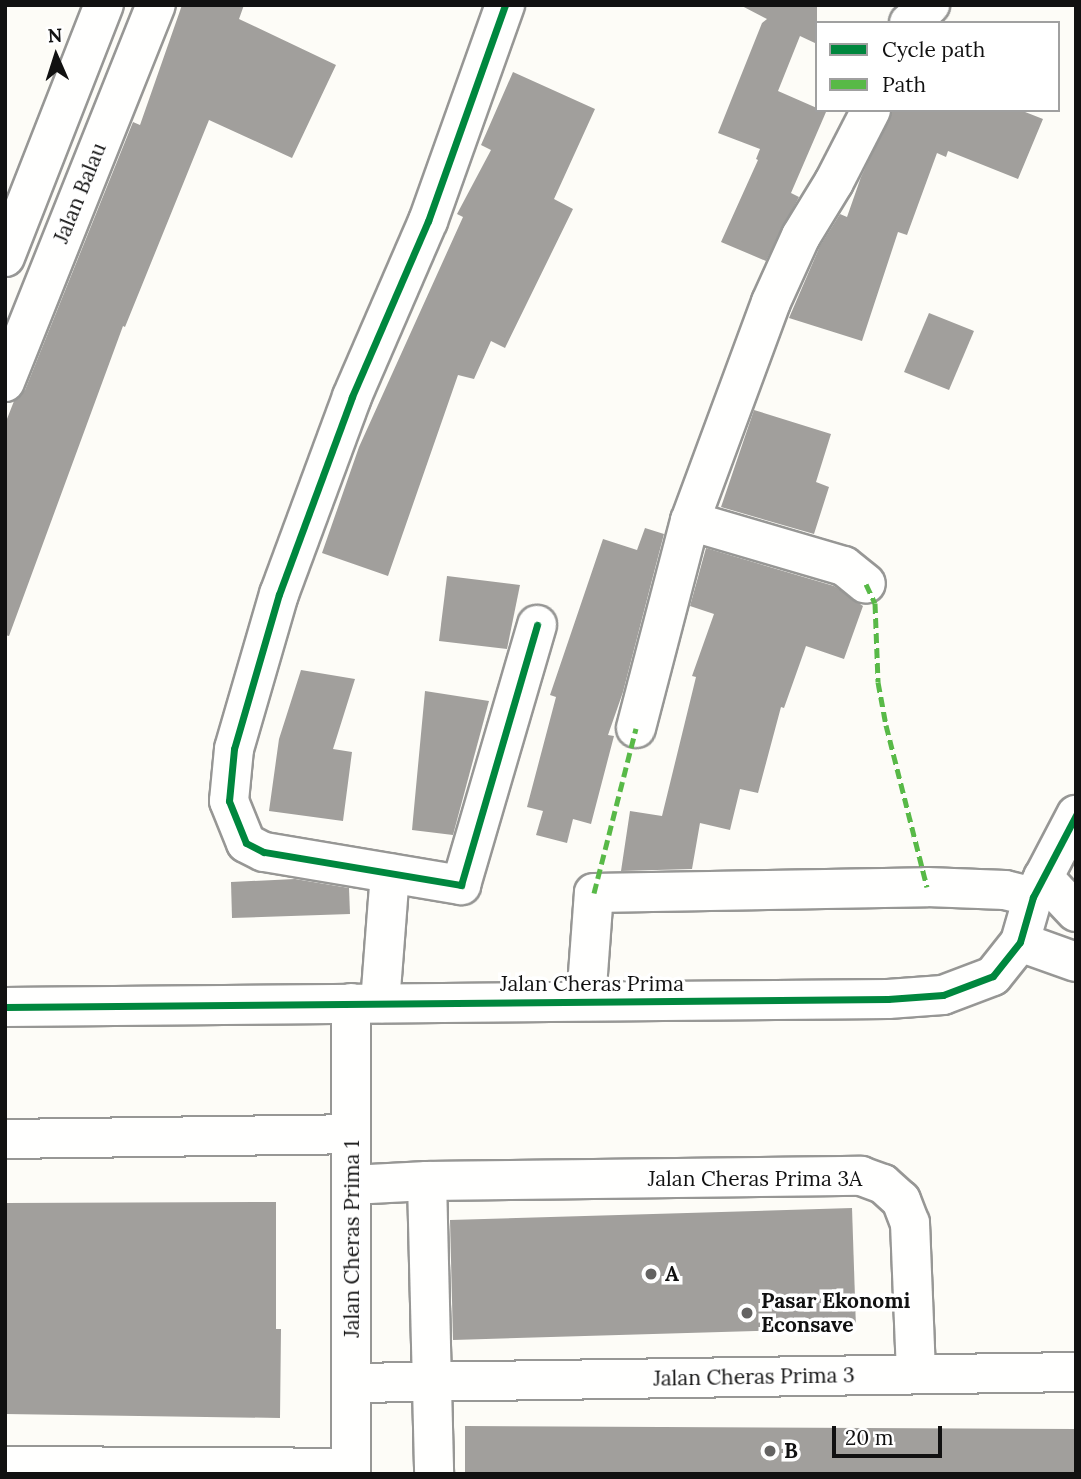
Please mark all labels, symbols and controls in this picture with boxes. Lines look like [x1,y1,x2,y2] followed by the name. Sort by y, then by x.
[21,21,91,91] north arrow
[815,21,1060,112] legend
[47,23,63,47] text: N
[882,36,985,63] text: Cycle path
[882,71,926,98] text: Path
[48,139,112,247] street label: Jalan Balau
[500,971,684,997] street label: Jalan Cheras Prima
[339,1140,365,1338] street label: Jalan Cheras Prima 1
[648,1166,862,1192] street label: Jalan Cheras Prima 3A
[665,1261,679,1287] place label: A
[643,1266,659,1282] marker: A
[761,1288,910,1338] place label: Pasar Ekonomi Econsave
[739,1305,755,1321] marker: Pasar Ekonomi Econsave
[653,1363,855,1391] street label: Jalan Cheras Prima 3
[836,1412,946,1456] scale bar
[845,1424,894,1451] text: 20 m
[784,1438,798,1464] place label: B
[762,1443,778,1459] marker: B

